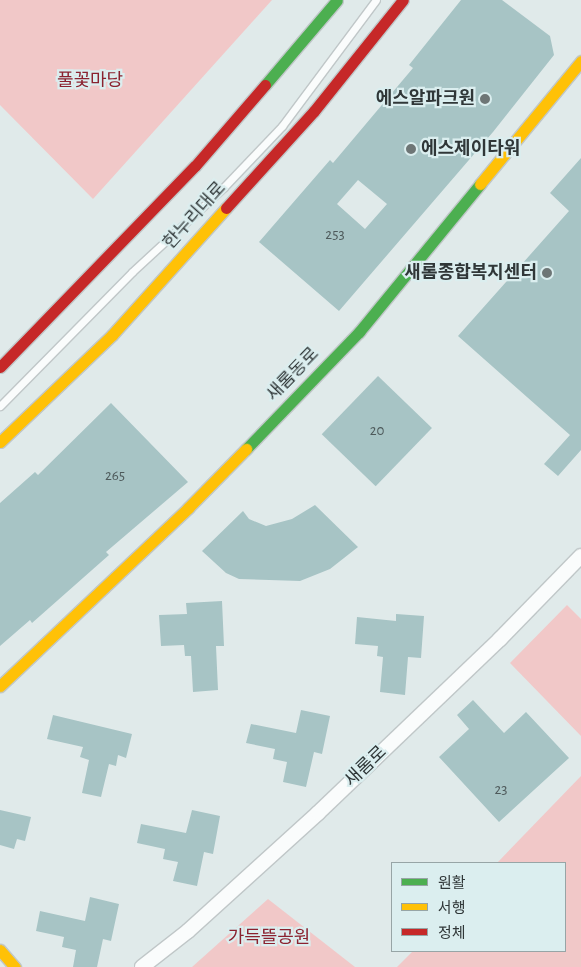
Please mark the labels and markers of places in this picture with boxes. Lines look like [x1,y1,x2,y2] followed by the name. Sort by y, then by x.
[376,88,475,110] place label: 에스알파크원
[479,93,491,105] marker: 에스알파크원
[421,138,520,160] place label: 에스제이타워
[405,143,417,155] marker: 에스제이타워
[405,262,537,284] place label: 새롬종합복지센터
[541,267,553,279] marker: 새롬종합복지센터

